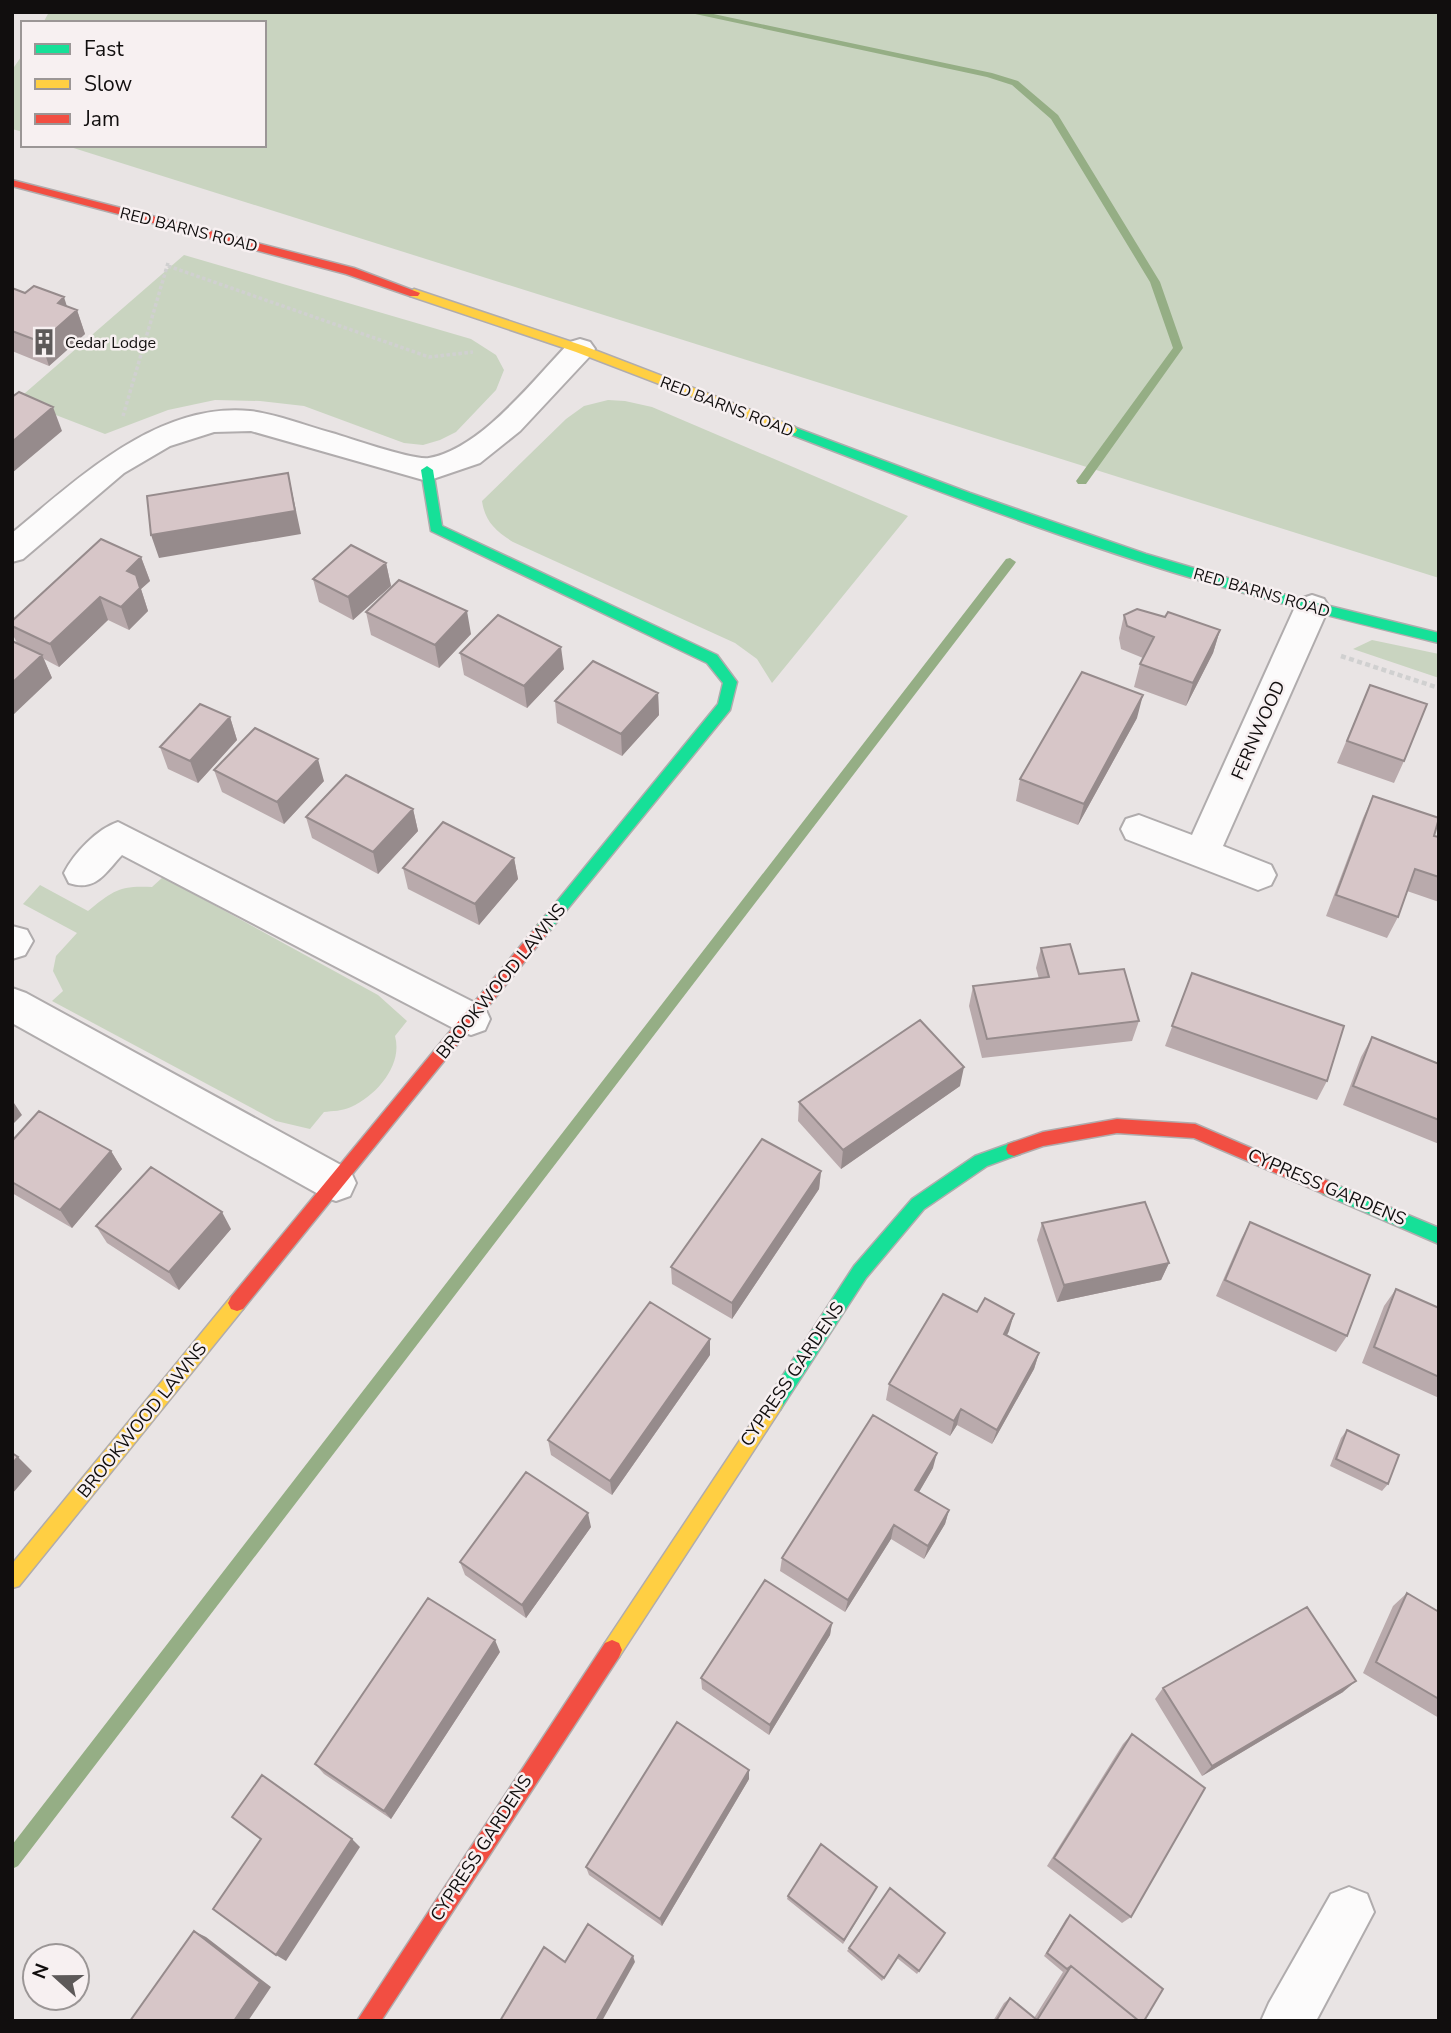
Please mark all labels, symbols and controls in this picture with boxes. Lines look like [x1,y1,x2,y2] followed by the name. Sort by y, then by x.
[21,21,266,147] legend
[84,35,124,63] text: Fast
[84,70,133,98] text: Slow
[83,105,120,133] text: Jam
[118,202,260,258] street label: RED BARNS ROAD
[29,327,59,357] building icon: Cedar Lodge
[65,332,156,354] place label: Cedar Lodge
[657,371,796,442] street label: RED BARNS ROAD
[1191,563,1333,623] street label: RED BARNS ROAD
[1225,677,1291,783] street label: FERNWOOD
[431,898,571,1064] street label: BROOKWOOD LAWNS
[1244,1143,1410,1231] street label: CYPRESS GARDENS
[735,1297,849,1451] street label: CYPRESS GARDENS
[72,1337,212,1503] street label: BROOKWOOD LAWNS
[425,1770,537,1926] street label: CYPRESS GARDENS
[21,1942,91,2012] north arrow
[26,1960,56,1983] text: N

